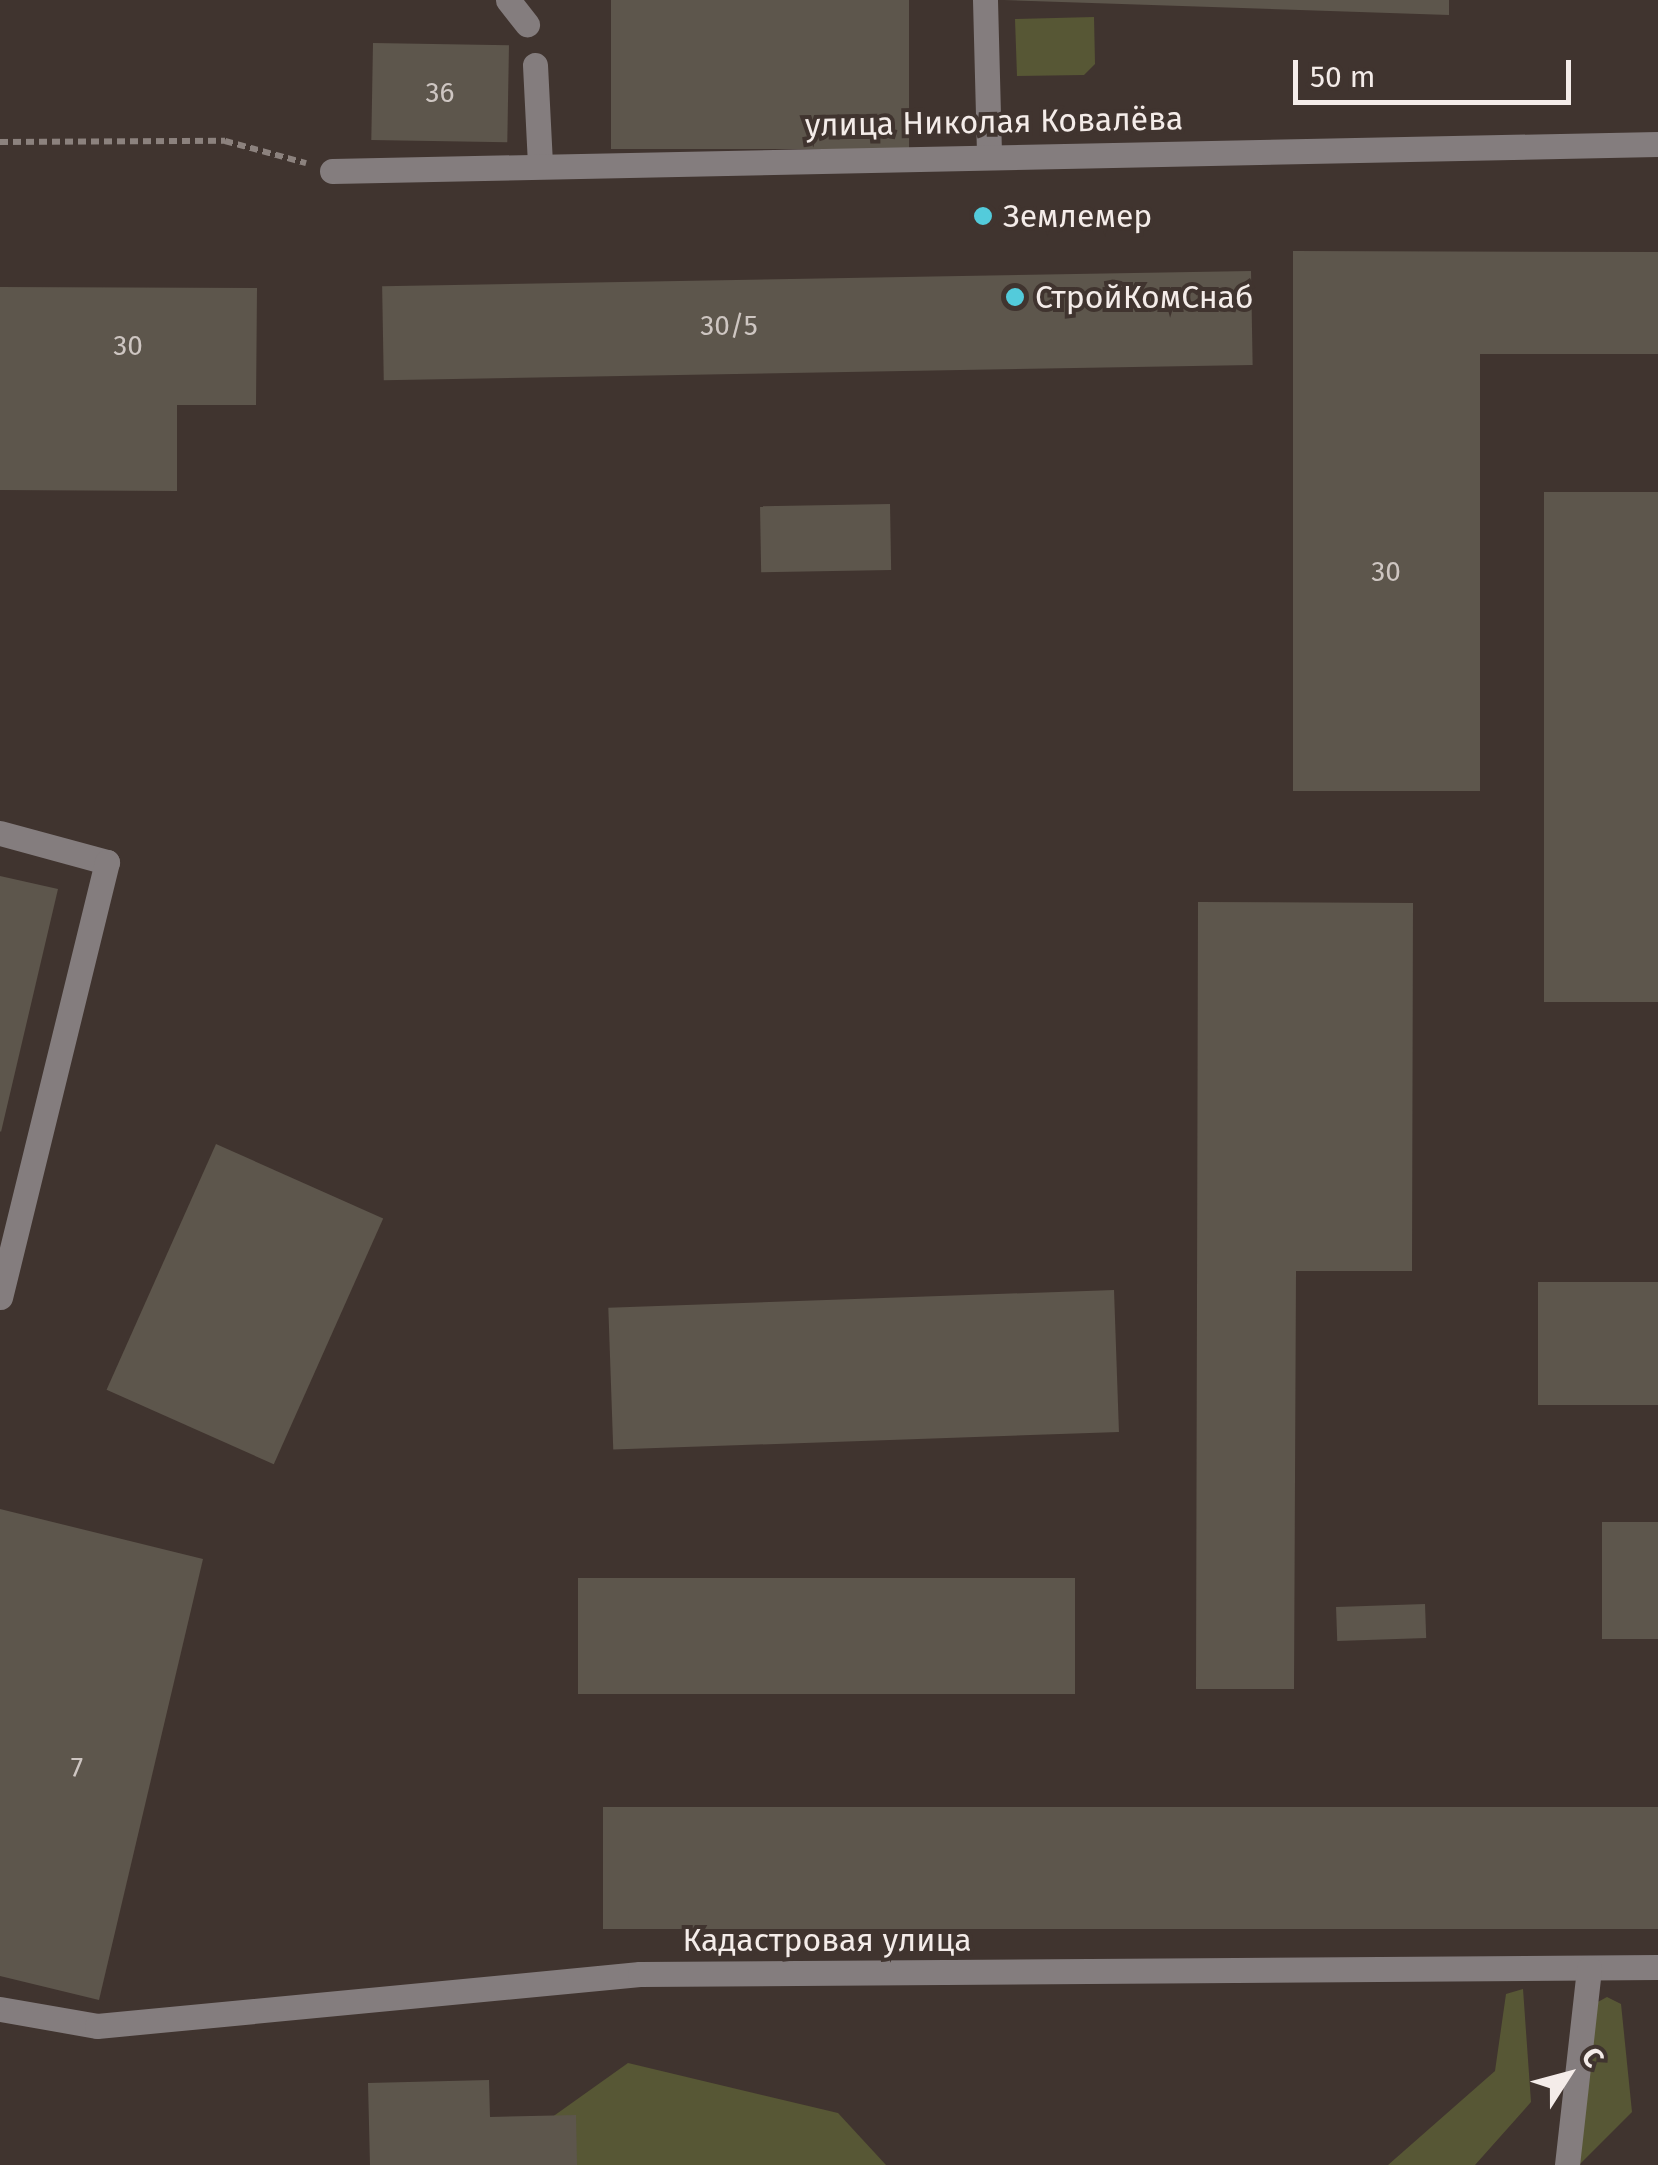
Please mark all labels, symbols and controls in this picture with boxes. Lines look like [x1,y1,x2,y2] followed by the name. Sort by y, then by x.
[1298,40,1576,102] scale bar
[1310,59,1375,95] text: 50 m
[426,76,454,110] house number: 36
[804,100,1184,144] street label: улица Николая Ковалёва
[1003,197,1152,235] place label: Землемер
[972,205,994,227] marker: Землемер
[1035,278,1254,316] place label: СтройКомСнаб
[1004,286,1026,308] marker: СтройКомСнаб
[700,309,758,343] house number: 30/5
[113,329,143,363] house number: 30
[1371,555,1401,589] house number: 30
[71,1751,83,1785] house number: 7
[682,1921,972,1959] street label: Кадастровая улица
[1518,2025,1618,2125] north arrow
[1575,2041,1611,2073] text: С

